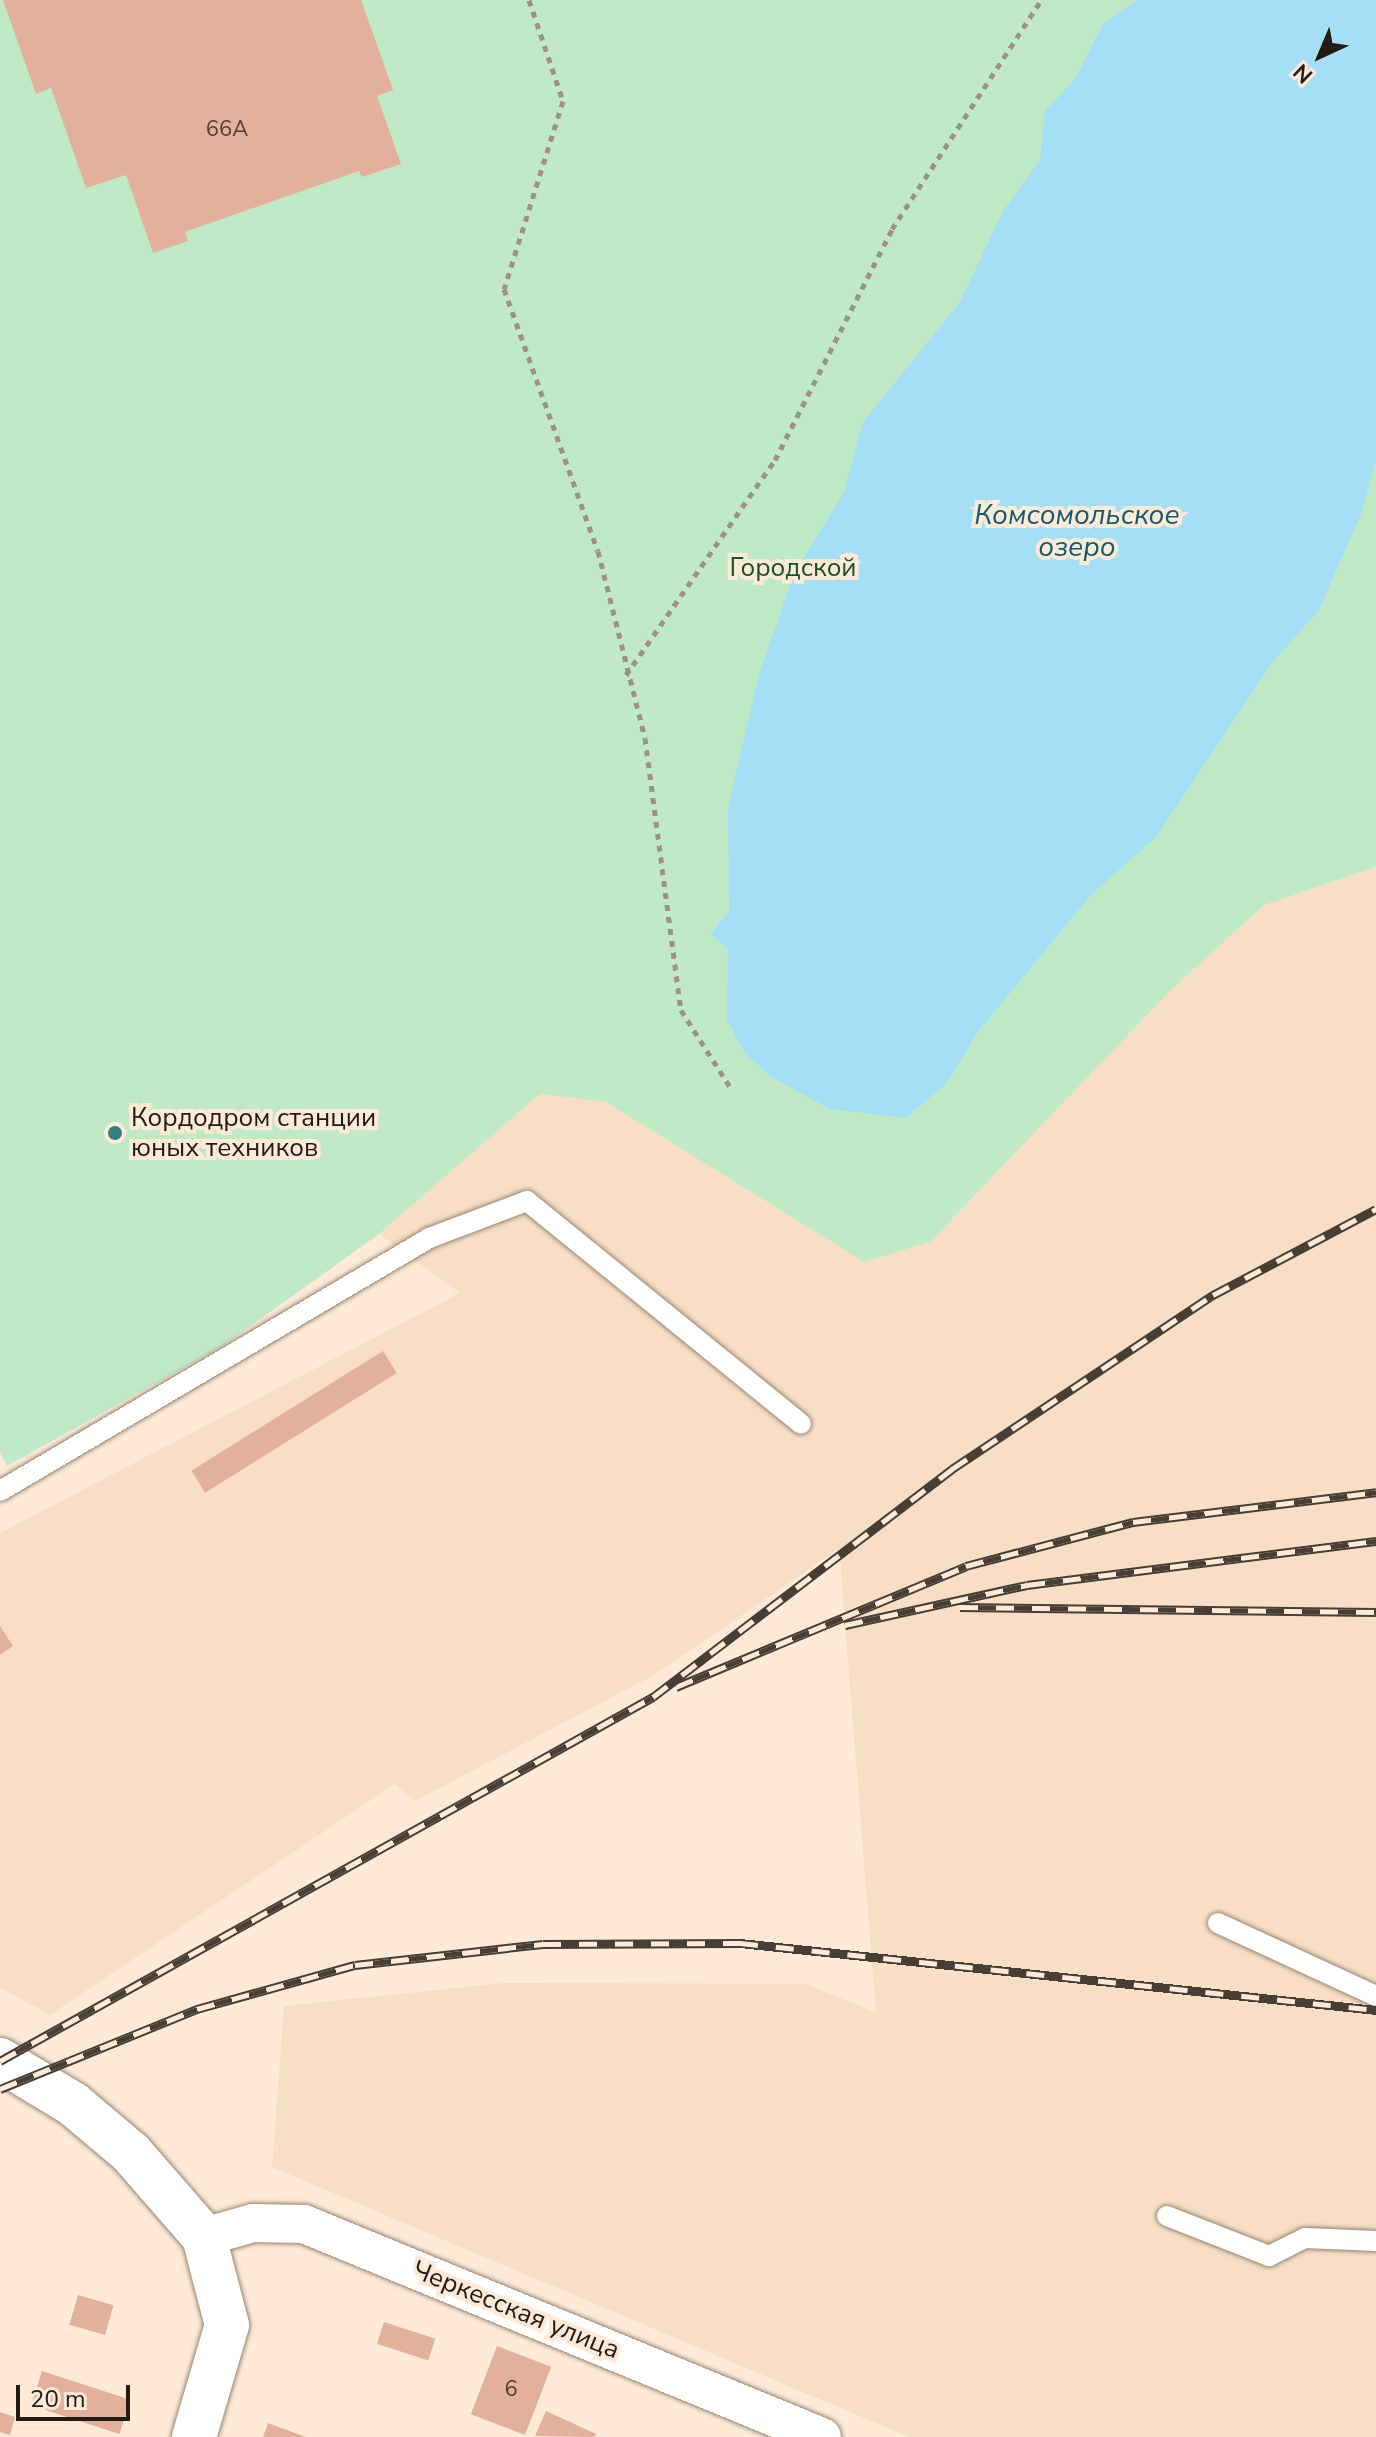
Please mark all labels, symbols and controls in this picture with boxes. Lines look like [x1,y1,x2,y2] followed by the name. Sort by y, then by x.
[1280,16,1360,96] north arrow
[1287,57,1320,90] text: N
[206,117,248,143] house number: 66А
[974,498,1180,564] water label: Комсомольское озеро
[729,552,857,584] park label: Городской
[131,1102,376,1164] place label: Кордодром станции юных техников
[106,1124,124,1142] marker: Кордодром станции юных техников
[408,2254,624,2366] street label: Черкесская улица
[20,2369,134,2419] scale bar
[504,2377,518,2403] house number: 6
[30,2383,86,2415] text: 20 m

